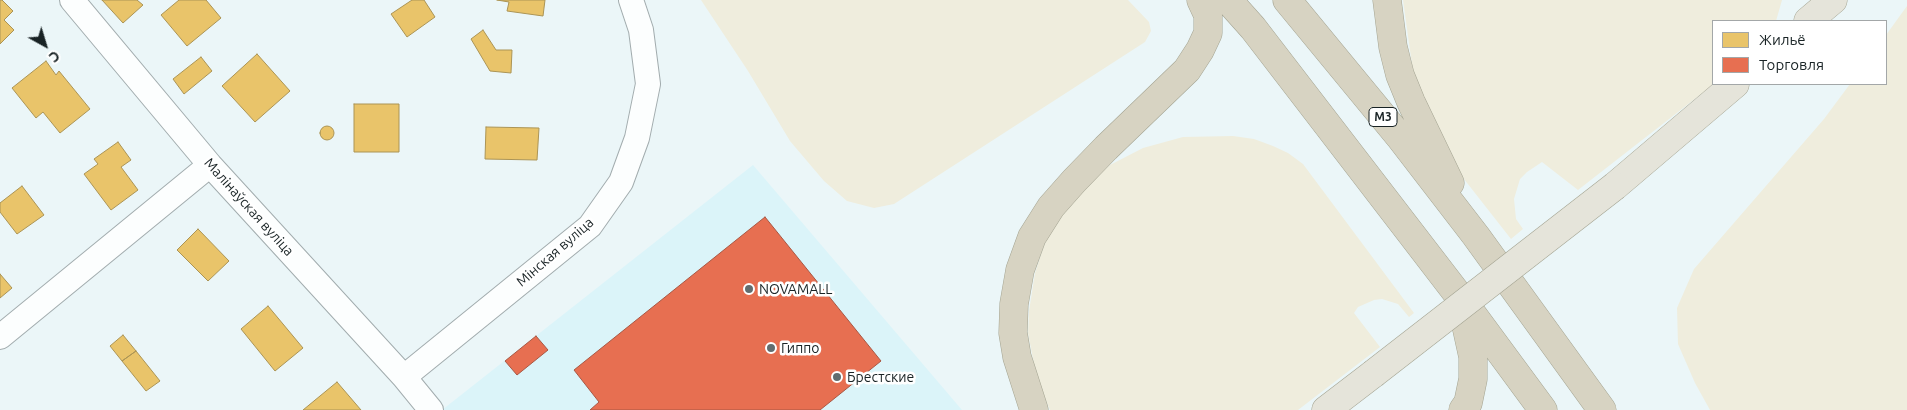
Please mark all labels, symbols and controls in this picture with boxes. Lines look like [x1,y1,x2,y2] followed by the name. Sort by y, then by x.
[20,20,70,70] north arrow
[1712,20,1887,85] legend
[1759,31,1806,48] text: Жильё
[46,48,63,66] text: С
[1759,56,1824,73] text: Торговля
[1369,108,1397,126] road number: М3
[201,155,297,259] street label: Малінаўская вуліца
[513,214,597,290] street label: Мінская вуліца
[759,281,832,297] place label: NOVAMALL
[743,283,755,295] marker: NOVAMALL
[781,340,819,356] place label: Гиппо
[765,342,777,354] marker: Гиппо
[847,369,914,385] place label: Брестские
[831,371,843,383] marker: Брестские

